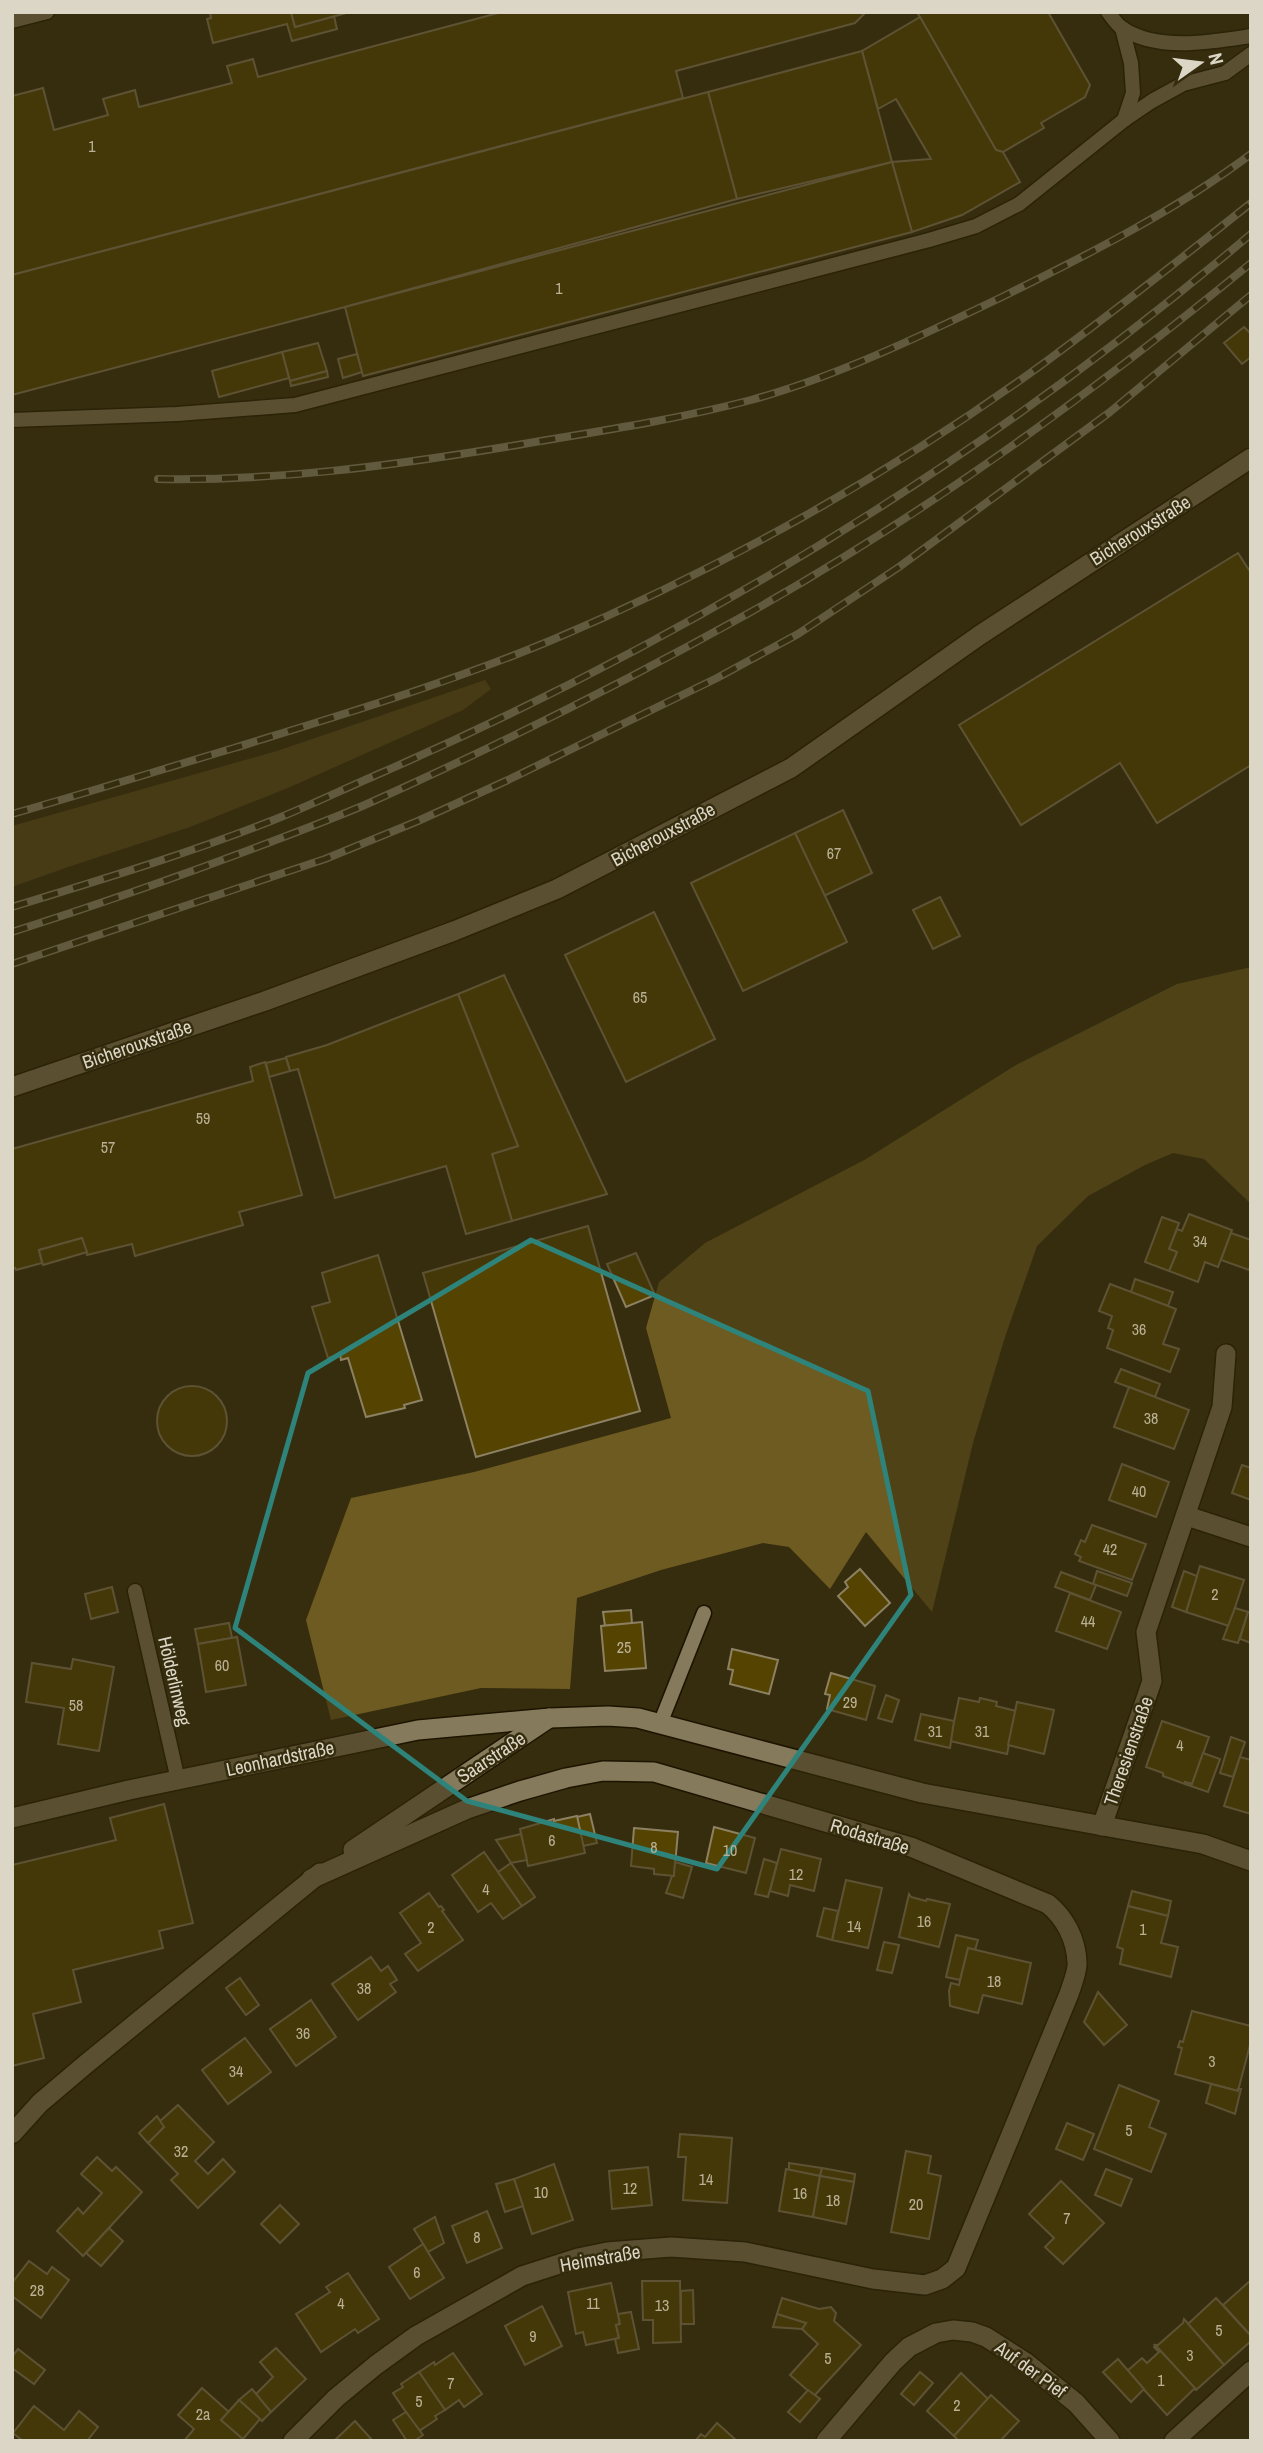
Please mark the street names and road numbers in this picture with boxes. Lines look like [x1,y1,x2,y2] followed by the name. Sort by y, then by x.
[1085,489,1195,571] street label: Bicherouxstraße
[606,796,720,872] street label: Bicherouxstraße
[79,1013,195,1075] street label: Bicherouxstraße
[152,1634,198,1729] street label: Hölderlinweg
[1097,1693,1159,1809] street label: Theresienstraße
[452,1725,530,1789] street label: Saarstraße
[223,1734,337,1782] street label: Leonhardstraße
[827,1812,913,1860] street label: Rodastraße
[558,2238,642,2278] street label: Heimstraße
[989,2334,1072,2404] street label: Auf der Pief

